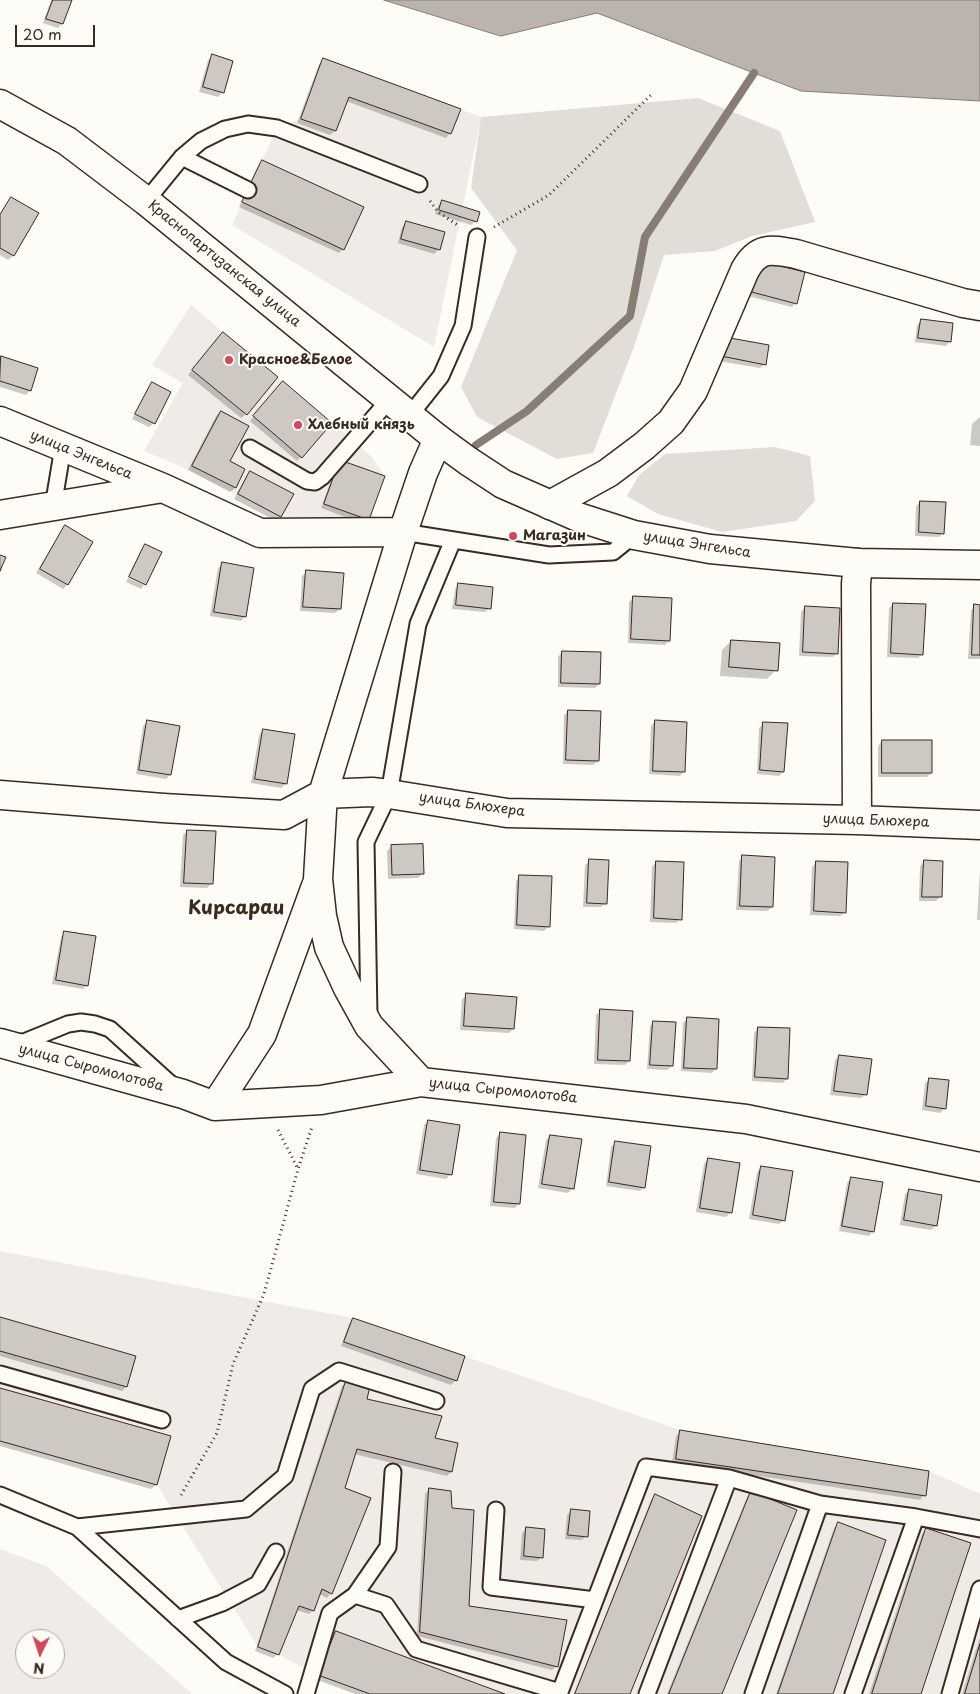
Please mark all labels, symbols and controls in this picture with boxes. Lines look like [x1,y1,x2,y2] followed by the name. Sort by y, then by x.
[18,15,98,47] scale bar
[23,22,62,45] text: 20 m
[144,197,304,331] street label: Краснопартизанская улица
[239,352,352,368] place label: Красное&Белое
[223,354,235,366] marker: Красное&Белое
[308,417,415,433] place label: Хлебный князь
[292,419,304,431] marker: Хлебный князь
[27,427,135,483] street label: улица Энгельса
[523,528,586,544] place label: Магазин
[642,528,752,562] street label: улица Энгельса
[507,530,519,542] marker: Магазин
[418,789,526,821] street label: улица Блюхера
[822,811,930,831] street label: улица Блюхера
[188,898,284,920] district label: Кирсараи
[17,1041,165,1095] street label: улица Сыромолотова
[428,1075,578,1107] street label: улица Сыромолотова
[15,1629,65,1679] north arrow
[33,1658,45,1679] text: N

